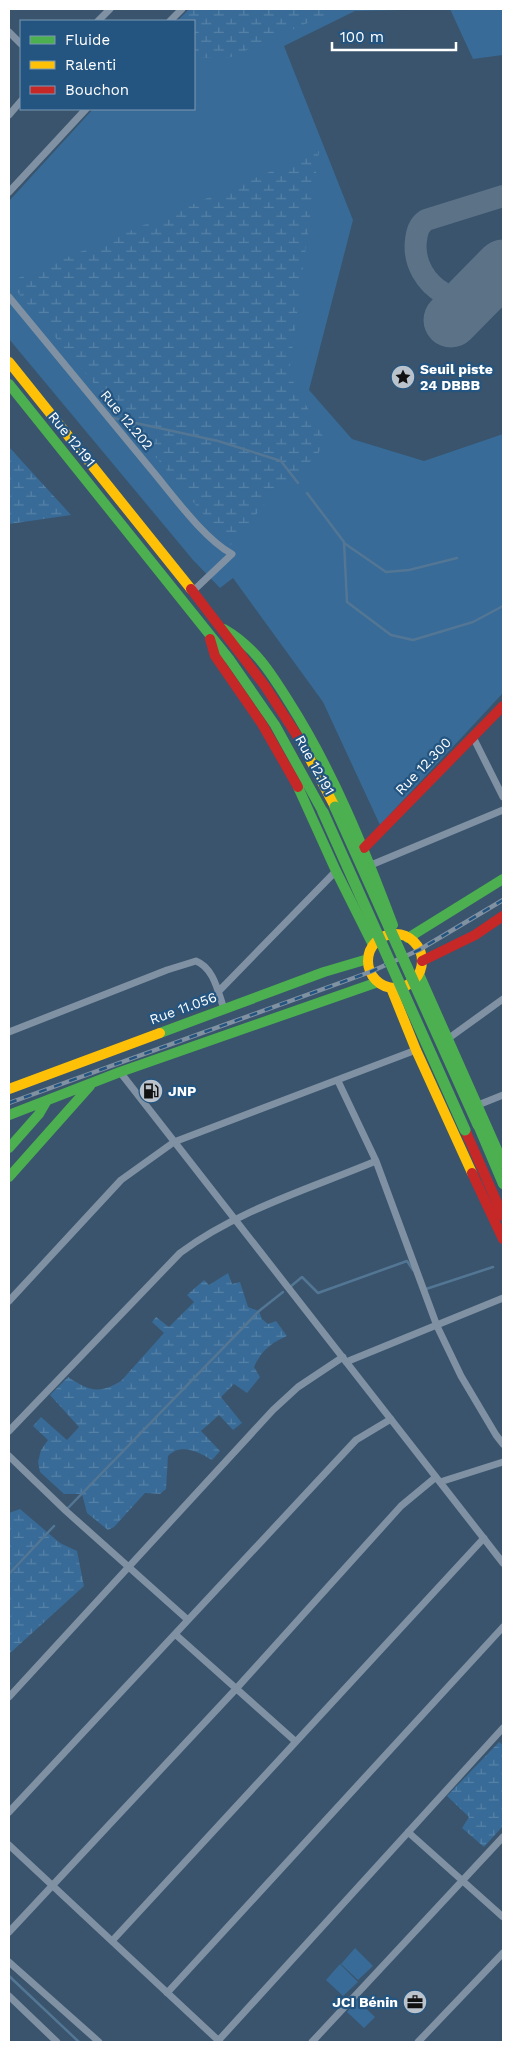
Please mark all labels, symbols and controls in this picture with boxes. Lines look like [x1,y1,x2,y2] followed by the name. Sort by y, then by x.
[20,20,195,110] legend
[332,20,456,52] scale bar
[340,28,384,46] text: 100 m
[65,31,110,49] text: Fluide
[65,56,116,74] text: Ralenti
[65,81,129,99] text: Bouchon
[420,361,493,393] place label: Seuil piste 24 DBBB
[390,364,416,390] place icon: Seuil piste 24 DBBB
[97,387,157,453] street label: Rue 12.202
[45,408,99,470] street label: Rue 12.191
[292,732,338,798] street label: Rue 12.191
[392,734,454,798] street label: Rue 12.300
[147,989,219,1027] street label: Rue 11.056
[138,1078,164,1104] fuel station icon: JNP
[168,1083,196,1099] place label: JNP
[402,1989,428,2015] office icon: JCI Bénin
[332,1994,398,2010] place label: JCI Bénin

